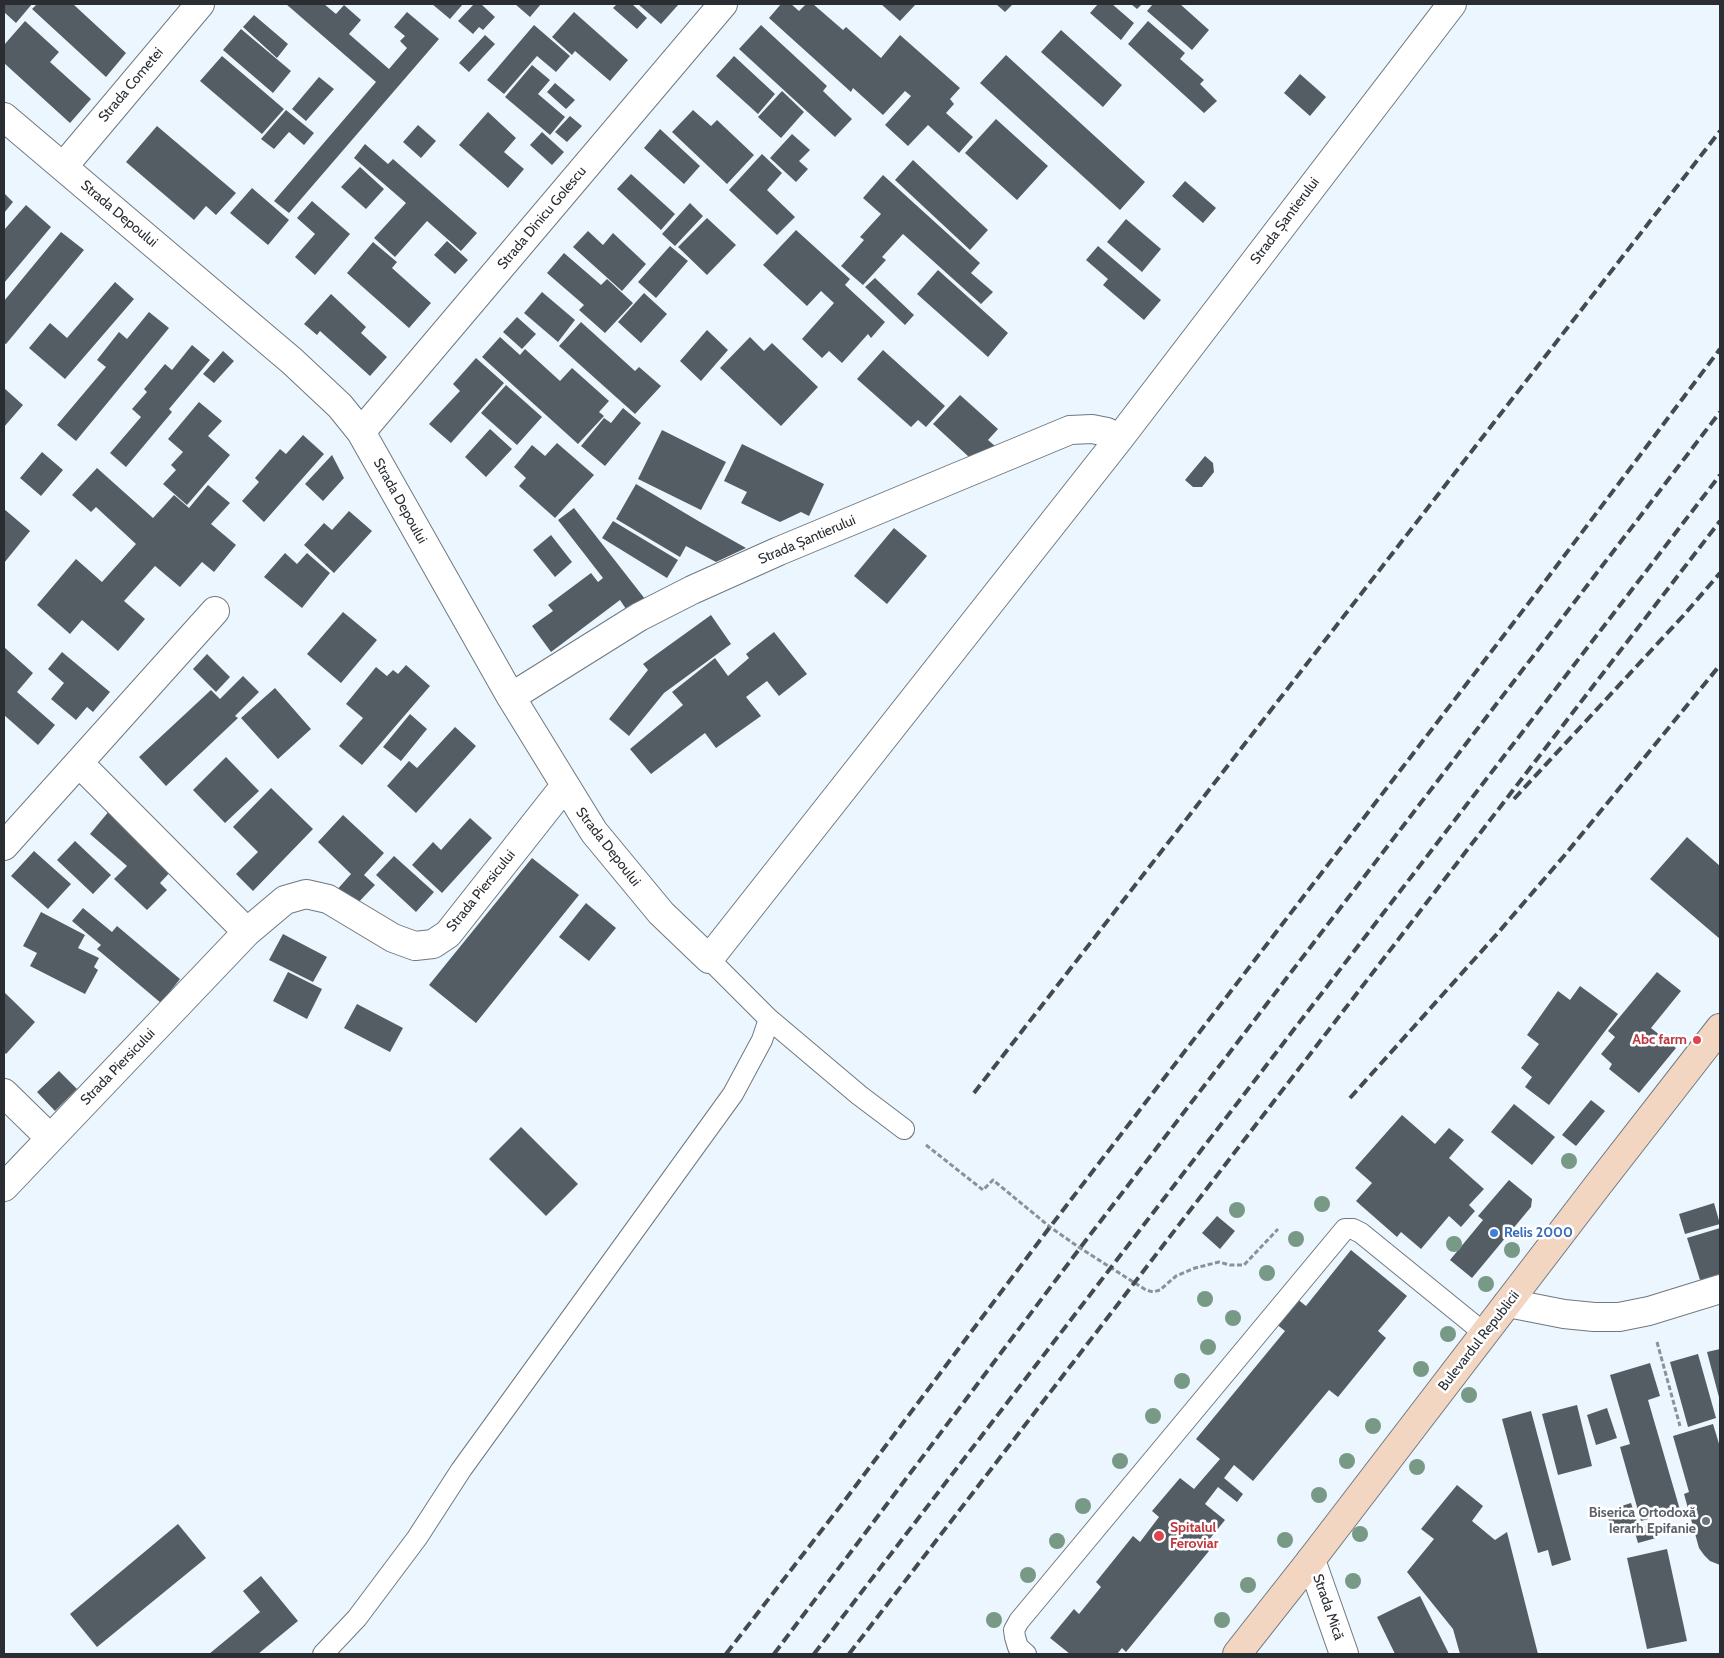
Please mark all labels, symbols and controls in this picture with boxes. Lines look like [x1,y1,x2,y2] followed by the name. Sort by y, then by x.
[95,44,167,126] street label: Strada Cometei
[494,163,590,273] street label: Strada Dinicu Golescu
[1247,174,1323,268] street label: Strada Șantierului
[77,177,161,251] street label: Strada Depoului
[370,455,430,547] street label: Strada Depoului
[756,512,858,568] street label: Strada Șantierului
[572,804,644,890] street label: Strada Depoului
[443,847,519,935] street label: Strada Piersicului
[77,1025,159,1109] street label: Strada Piersicului
[1632,1032,1687,1048] place label: Abc farm
[1691,1034,1703,1046] marker: Abc farm
[1504,1225,1573,1241] place label: Relis 2000
[1488,1227,1500,1239] marker: Relis 2000
[1435,1288,1523,1394] street label: Bulevardul Republicii
[1589,1505,1696,1538] place label: Biserica Ortodoxă Ierarh Epifanie
[1700,1515,1712,1527] marker: Biserica Ortodoxă Ierarh Epifanie
[1170,1520,1218,1552] place label: Spitalul Feroviar
[1152,1529,1166,1543] marker: Spitalul Feroviar
[1309,1572,1347,1642] street label: Strada Mică

